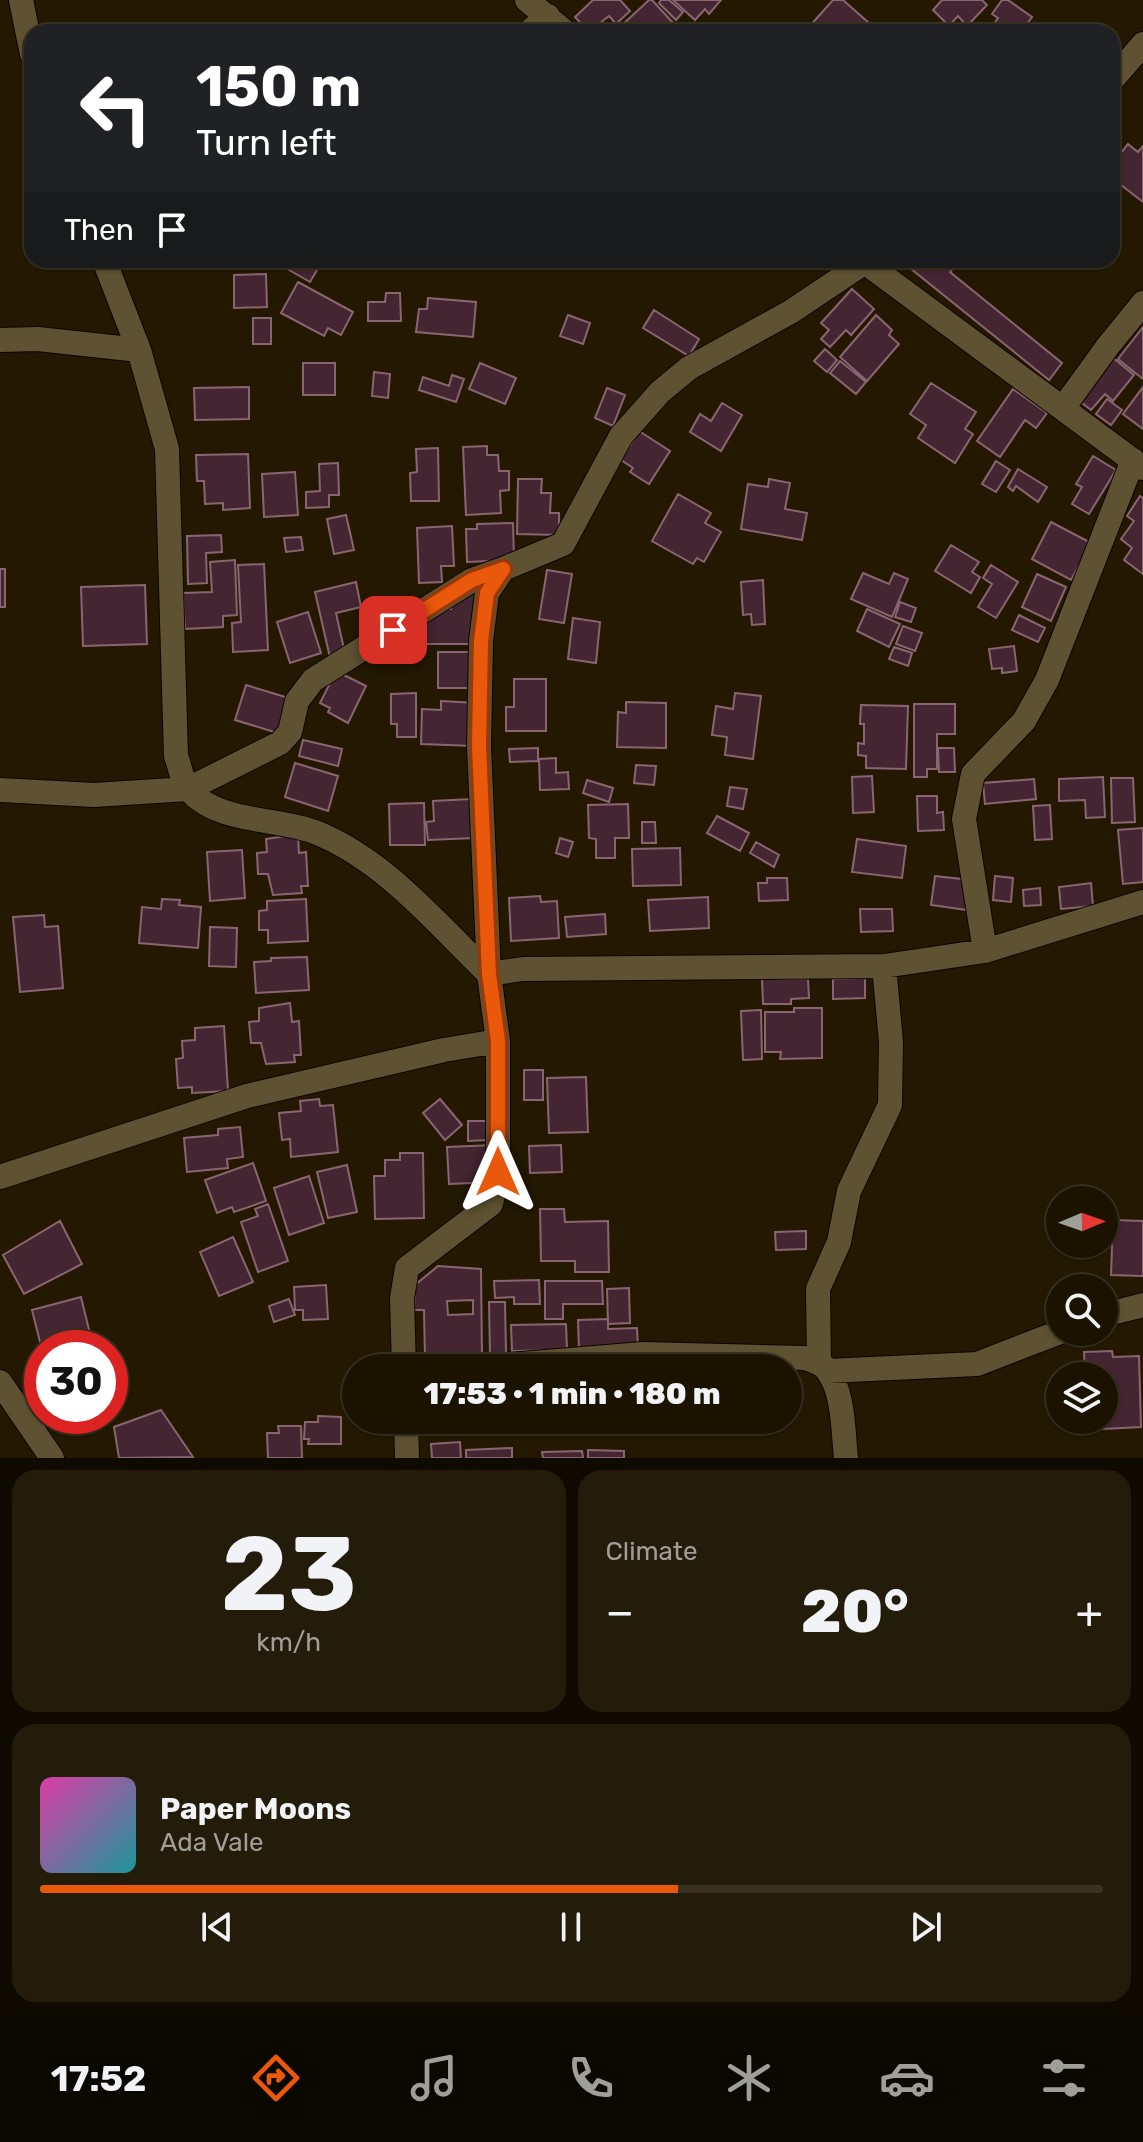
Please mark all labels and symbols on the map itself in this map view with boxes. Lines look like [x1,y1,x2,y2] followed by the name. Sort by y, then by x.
[359,596,427,664] pin
[456,1130,540,1214] position arrow
[1046,1186,1118,1258] north arrow
[24,1330,128,1434] speed limit sign: 30

